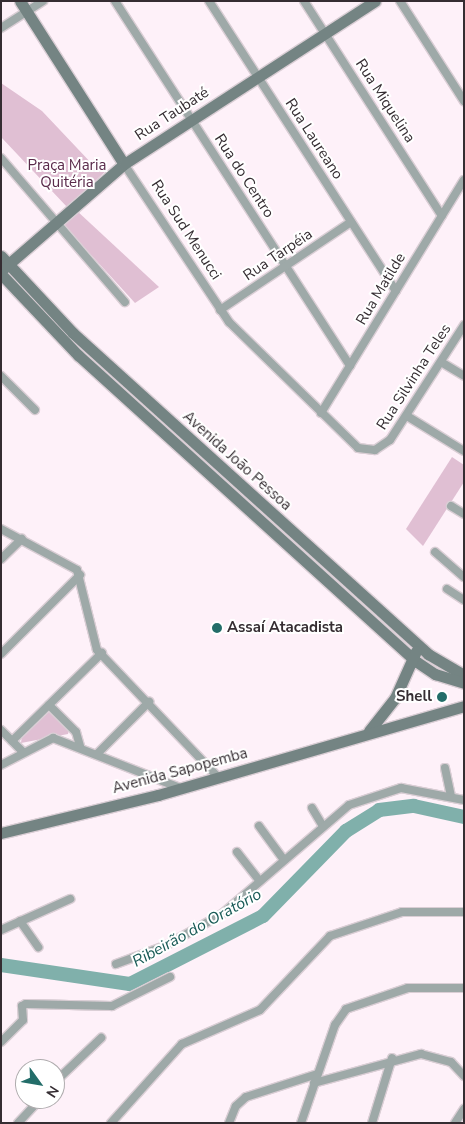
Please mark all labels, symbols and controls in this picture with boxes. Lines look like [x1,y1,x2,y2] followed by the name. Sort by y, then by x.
[351,56,419,146] street label: Rua Miquelina
[132,83,212,145] street label: Rua Taubaté
[281,95,347,183] street label: Rua Laureano
[210,131,278,221] street label: Rua do Centro
[28,156,106,191] park label: Praça Maria Quitéria
[147,177,225,283] street label: Rua Sud Menucci
[240,225,316,285] street label: Rua Tarpéia
[352,250,410,328] street label: Rua Matilde
[373,321,455,433] street label: Rua Silvinha Teles
[179,408,295,514] street label: Avenida João Pessoa
[227,619,343,637] place label: Assaí Atacadista
[211,622,223,634] marker: Assaí Atacadista
[396,688,432,706] place label: Shell
[436,691,448,703] marker: Shell
[110,744,250,798] street label: Avenida Sapopemba
[129,885,265,971] water label: Ribeirão do Oratório
[15,1059,65,1109] north arrow
[41,1082,63,1101] text: N

